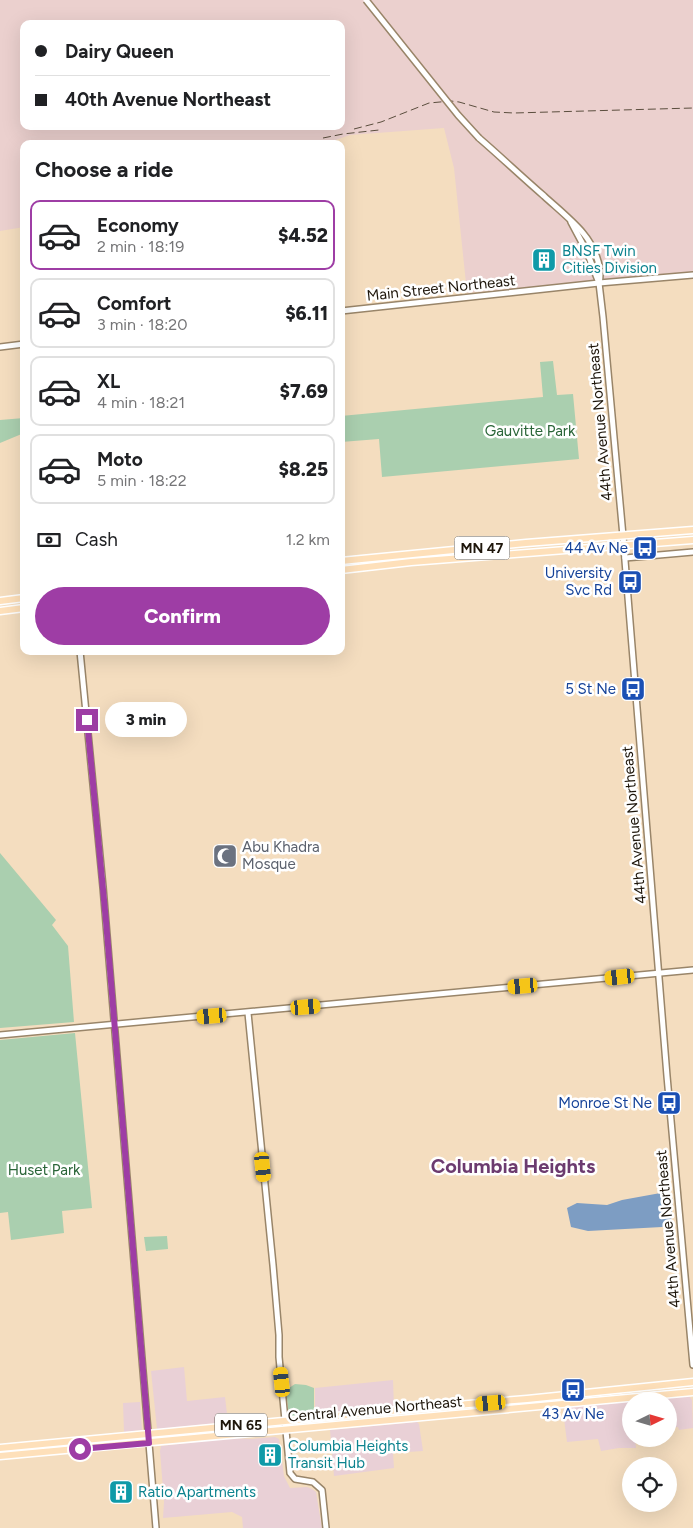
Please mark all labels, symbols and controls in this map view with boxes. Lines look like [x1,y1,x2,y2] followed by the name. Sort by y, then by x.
[65,40,174,63] text: Dairy Queen
[65,88,271,111] text: 40th Avenue Northeast
[35,156,173,183] text: Choose a ride
[37,213,82,258] icon: car
[97,214,179,237] text: Economy
[278,224,328,247] text: $4.52
[97,237,184,256] text: 2 min · 18:19
[562,242,657,277] place label: BNSF Twin Cities Division
[531,247,557,273] building icon: BNSF Twin Cities Division
[366,271,517,305] street label: Main Street Northeast
[37,291,82,336] icon: car
[97,292,172,315] text: Comfort
[285,302,328,325] text: $6.11
[97,315,188,334] text: 3 min · 18:20
[584,342,616,502] street label: 44th Avenue Northeast
[37,369,82,414] icon: car
[97,370,120,393] text: XL
[279,380,328,403] text: $7.69
[97,393,185,412] text: 4 min · 18:21
[485,422,576,440] park label: Gauvitte Park
[37,447,82,492] icon: car
[97,448,143,471] text: Moto
[279,458,328,481] text: $8.25
[97,471,187,490] text: 5 min · 18:22
[35,526,63,554] icon: cash
[75,528,118,551] text: Cash
[286,530,330,549] text: 1.2 km
[632,535,658,561] bus stop icon: 44 Av Ne
[454,536,510,560] road number: MN 47
[564,539,628,557] place label: 44 Av Ne
[545,564,612,599] place label: University Svc Rd
[617,569,643,595] bus stop icon: University Svc Rd
[35,587,330,645] button: Confirm
[620,676,646,702] bus stop icon: 5 St Ne
[565,680,616,698] place label: 5 St Ne
[104,702,187,738] callout: 3 min
[76,709,98,731] route end
[126,710,166,729] text: 3 min
[618,745,650,905] street label: 44th Avenue Northeast
[242,838,320,873] place label: Abu Khadra Mosque
[212,843,238,869] mosque icon: Abu Khadra Mosque
[604,968,635,986] car
[507,977,538,995] car
[290,998,321,1016] car
[196,1007,227,1025] car
[656,1090,682,1116] bus stop icon: Monroe St Ne
[558,1094,652,1112] place label: Monroe St Ne
[652,1149,684,1309] street label: 44th Avenue Northeast
[253,1151,272,1183] car
[431,1154,595,1178] district label: Columbia Heights
[8,1161,81,1179] park label: Huset Park
[272,1366,291,1398] car
[560,1377,586,1403] bus stop icon: 43 Av Ne
[287,1392,463,1426] street label: Central Avenue Northeast
[622,1392,678,1448] north arrow
[622,1392,677,1512] map controls
[475,1394,506,1412] car
[542,1405,604,1423] place label: 43 Av Ne
[215,1414,267,1436] road number: MN 65
[288,1437,408,1472] place label: Columbia Heights Transit Hub
[69,1438,91,1460] route start
[257,1442,283,1468] building icon: Columbia Heights Transit Hub
[622,1457,677,1512] button: locate
[108,1479,134,1505] building icon: Ratio Apartments
[138,1483,256,1501] place label: Ratio Apartments

